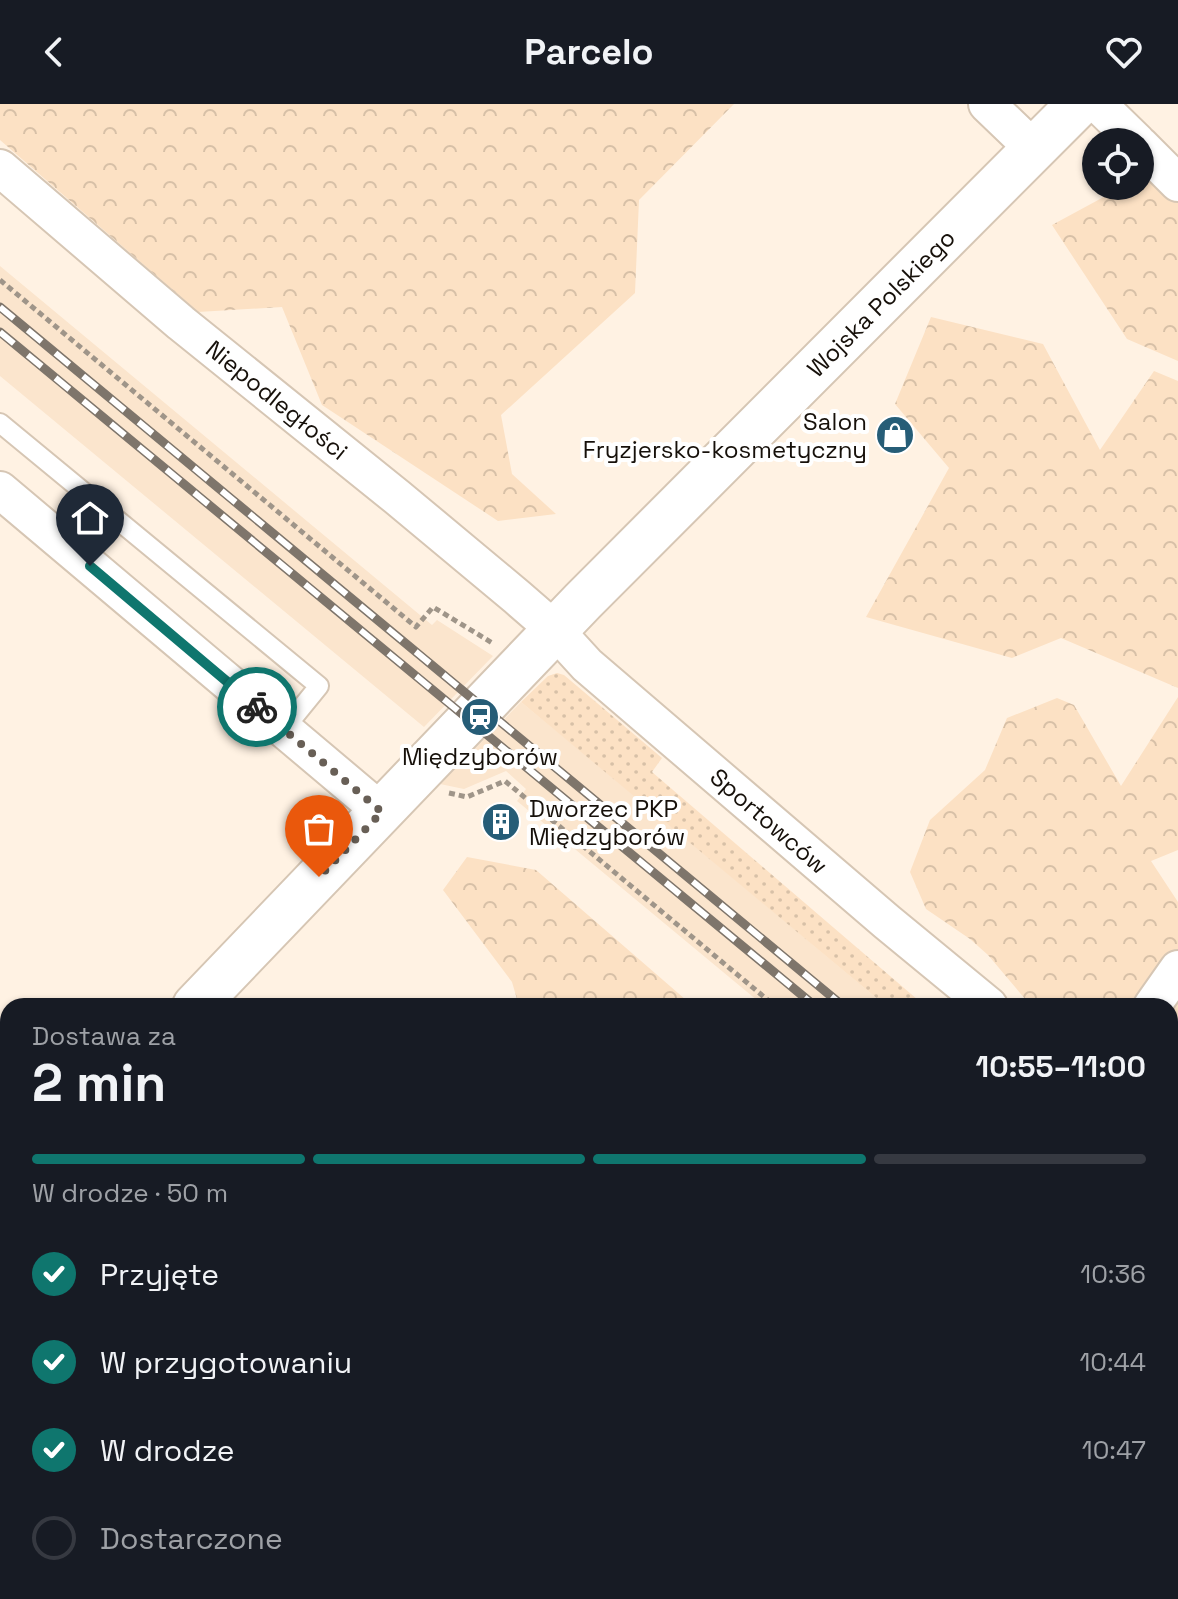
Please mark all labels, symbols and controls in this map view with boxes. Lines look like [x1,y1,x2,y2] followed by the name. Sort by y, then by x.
[524,29,654,75] text: Parcelo
[32,30,76,74] icon: back
[1102,30,1146,74] icon: heart
[1082,128,1154,200] map controls
[1082,128,1154,200] button: locate
[800,222,962,384] street label: Wojska Polskiego
[200,333,354,467] street label: Niepodległości
[583,406,867,465] place label: Salon Fryzjersko-kosmetyczny
[874,414,916,456] shop icon: Salon Fryzjersko-kosmetyczny
[56,484,124,566] pin
[68,496,112,540] icon: home
[217,667,297,747] courier
[235,685,279,729] icon: bike
[459,696,501,738] station icon: Międzyborów
[402,741,558,772] place label: Międzyborów
[704,761,834,881] street label: Sportowców
[529,793,685,852] place label: Dworzec PKP Międzyborów
[285,795,353,877] pin
[480,801,522,843] building icon: Dworzec PKP Międzyborów
[297,807,341,851] icon: bag
[32,1019,176,1053] text: Dostawa za
[976,1047,1146,1086] text: 10:55–11:00
[32,1050,166,1116] text: 2 min
[32,1176,228,1210] text: W drodze · 50 m
[32,1252,76,1296] icon: check
[100,1255,219,1294] text: Przyjęte
[1080,1257,1146,1291] text: 10:36
[32,1340,76,1384] icon: check
[100,1343,352,1382] text: W przygotowaniu
[1079,1345,1146,1379] text: 10:44
[32,1428,76,1472] icon: check
[100,1431,235,1470] text: W drodze
[1082,1433,1146,1467] text: 10:47
[100,1519,283,1558] text: Dostarczone

